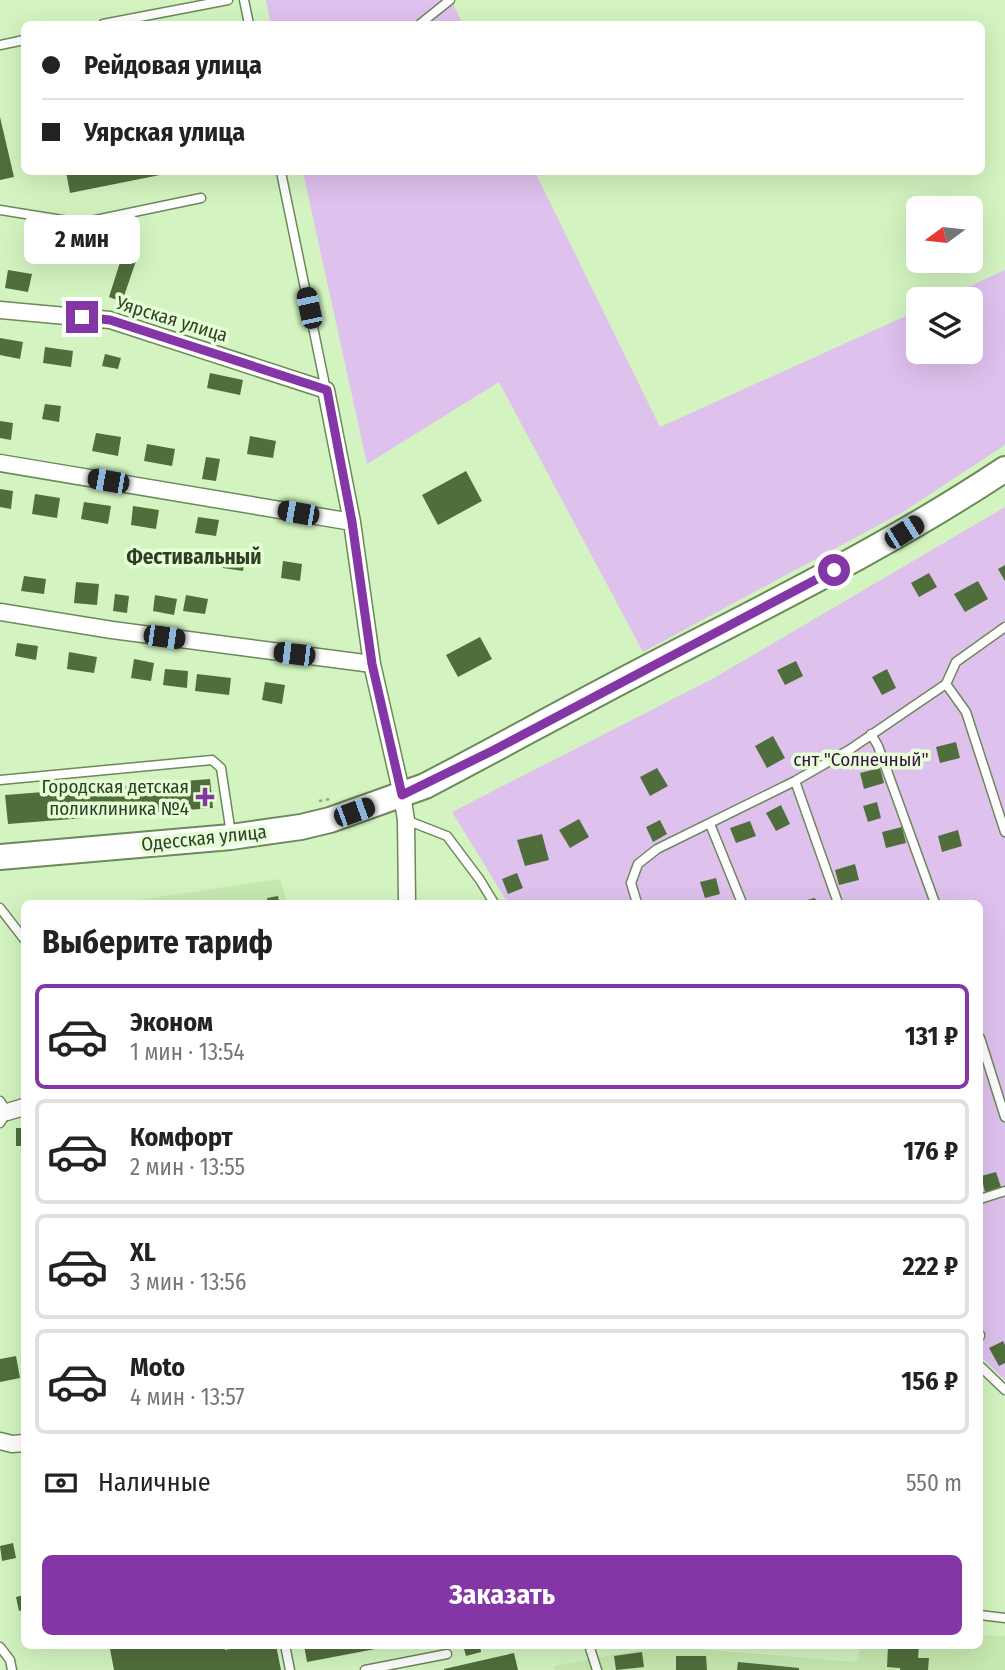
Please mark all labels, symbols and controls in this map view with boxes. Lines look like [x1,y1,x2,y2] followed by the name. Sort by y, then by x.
[84,50,262,81] text: Рейдовая улица
[84,117,245,148] text: Уярская улица
[906,196,984,273] north arrow
[906,196,983,364] map controls
[24,216,140,264] callout: 2 мин
[55,225,109,253] text: 2 мин
[295,285,324,331] car
[906,287,983,364] button: layers
[113,291,230,347] street label: Уярская улица
[66,301,98,333] route end
[86,467,131,495] car
[276,499,321,527] car
[881,512,928,552] car
[127,544,261,570] district label: Фестивальный
[818,554,850,586] route start
[142,624,187,650] car
[272,641,317,667] car
[793,748,929,771] park label: снт "Солнечный"
[42,775,189,820] place label: Городская детская поликлиника №4
[195,787,215,807] marker: Городская детская поликлиника №4
[331,795,378,829] car
[140,820,268,856] street label: Одесская улица
[42,923,273,961] text: Выберите тариф
[46,1005,109,1068] icon: car
[130,1007,213,1038] text: Эконом
[905,1021,958,1052] text: 131 ₽
[130,1038,245,1066] text: 1 мин · 13:54
[46,1120,109,1183] icon: car
[130,1122,233,1153] text: Комфорт
[903,1136,958,1167] text: 176 ₽
[130,1153,245,1181] text: 2 мин · 13:55
[46,1235,109,1298] icon: car
[130,1237,156,1268] text: XL
[902,1251,958,1282] text: 222 ₽
[130,1268,246,1296] text: 3 мин · 13:56
[46,1350,109,1413] icon: car
[130,1352,185,1383] text: Moto
[901,1366,958,1397] text: 156 ₽
[130,1383,245,1411] text: 4 мин · 13:57
[42,1464,80,1502] icon: cash
[98,1467,211,1498] text: Наличные
[906,1469,962,1497] text: 550 m
[42,1555,962,1635] button: Заказать

